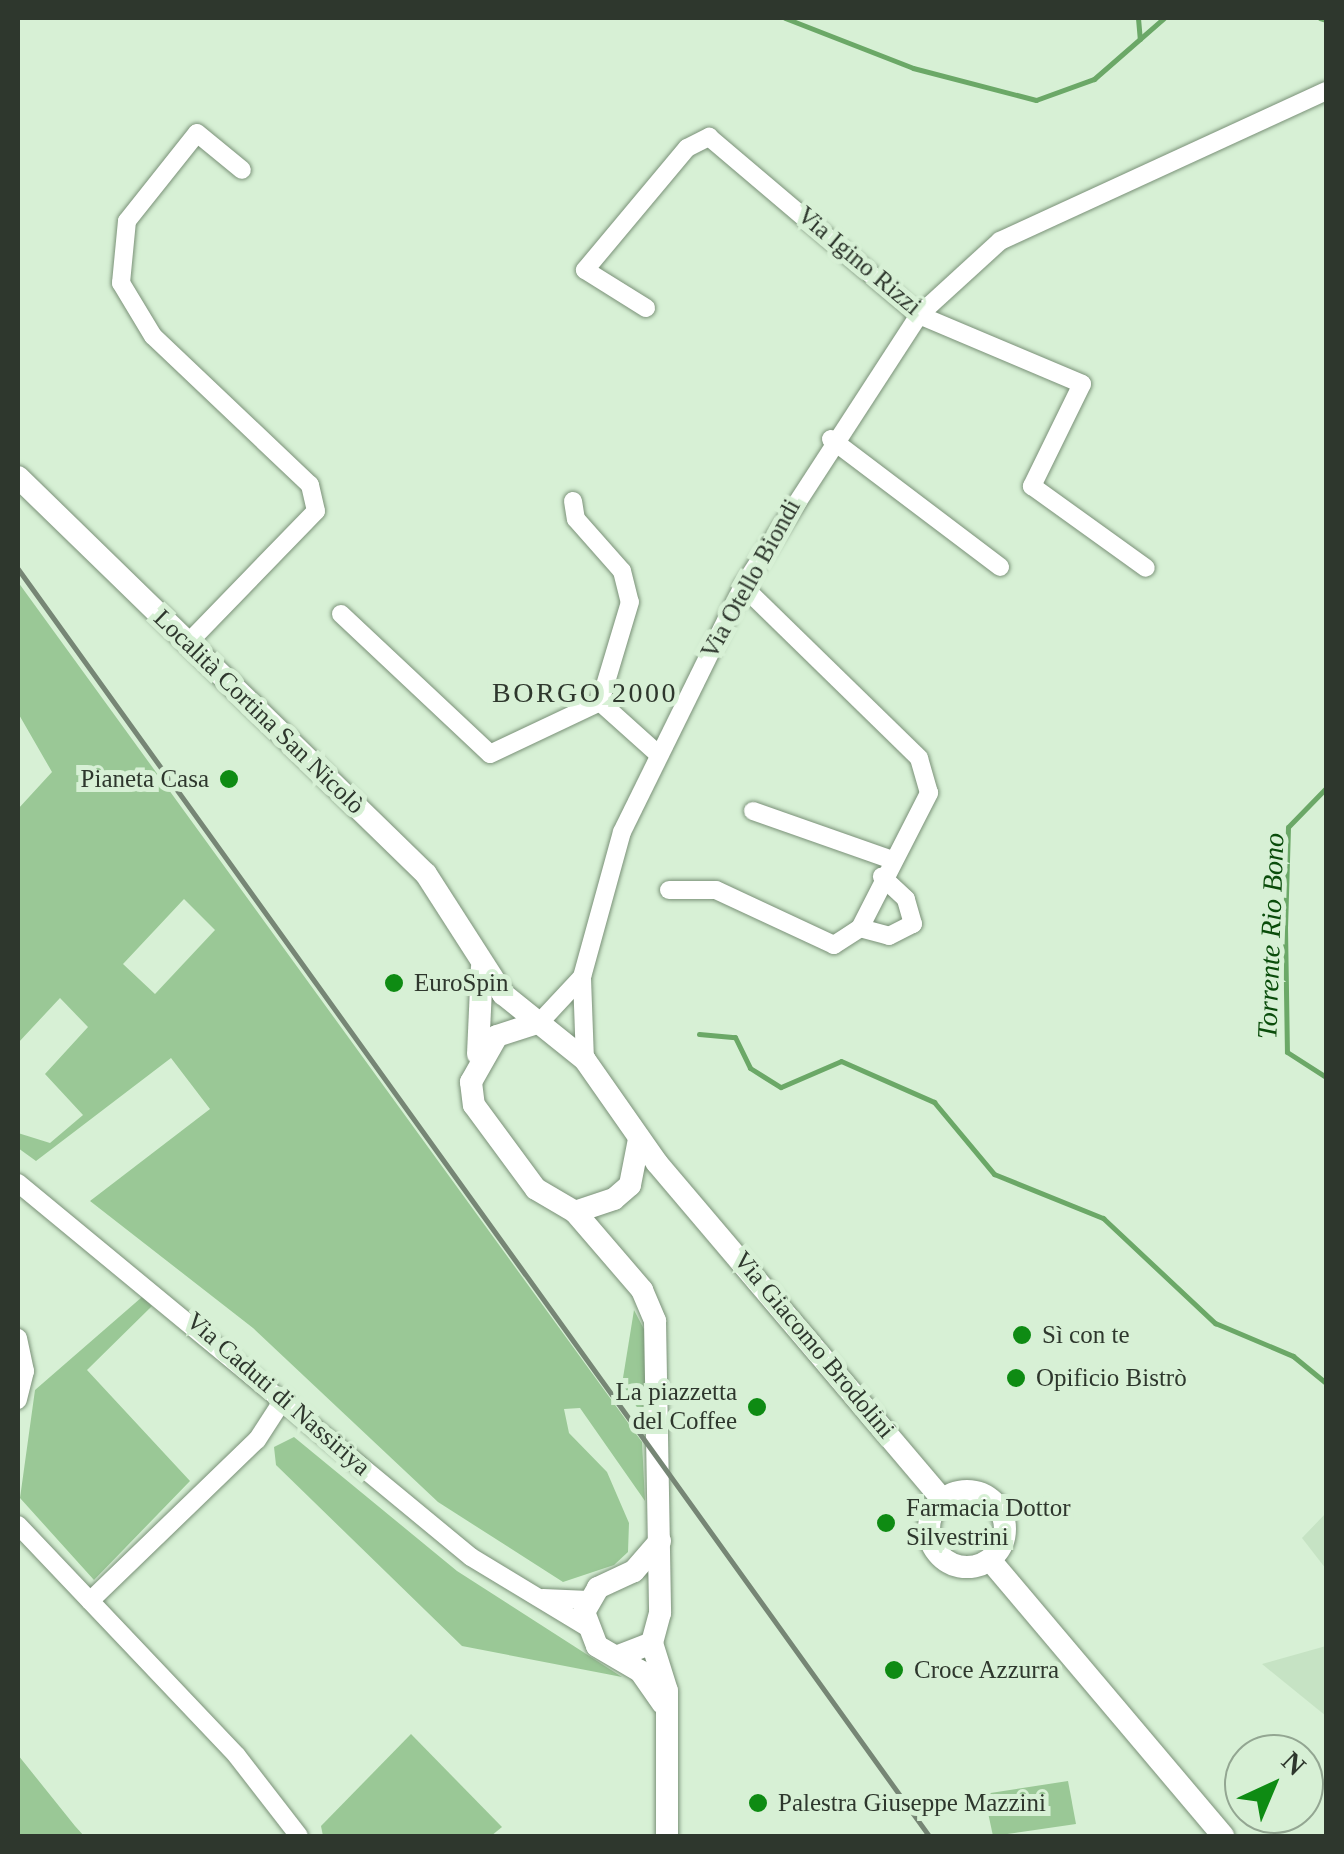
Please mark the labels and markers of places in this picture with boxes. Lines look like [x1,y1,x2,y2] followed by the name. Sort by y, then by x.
[81,764,209,794] place label: Pianeta Casa
[218,768,240,790] marker: Pianeta Casa
[414,968,508,998] place label: EuroSpin
[383,972,405,994] marker: EuroSpin
[1042,1320,1129,1350] place label: Sì con te
[1011,1324,1033,1346] marker: Sì con te
[1036,1363,1187,1393] place label: Opificio Bistrò
[1005,1367,1027,1389] marker: Opificio Bistrò
[616,1378,737,1437] place label: La piazzetta del Coffee
[746,1396,768,1418] marker: La piazzetta del Coffee
[906,1494,1071,1553] place label: Farmacia Dottor Silvestrini
[875,1512,897,1534] marker: Farmacia Dottor Silvestrini
[914,1655,1060,1685] place label: Croce Azzurra
[883,1659,905,1681] marker: Croce Azzurra
[778,1788,1046,1818] place label: Palestra Giuseppe Mazzini
[747,1792,769,1814] marker: Palestra Giuseppe Mazzini

